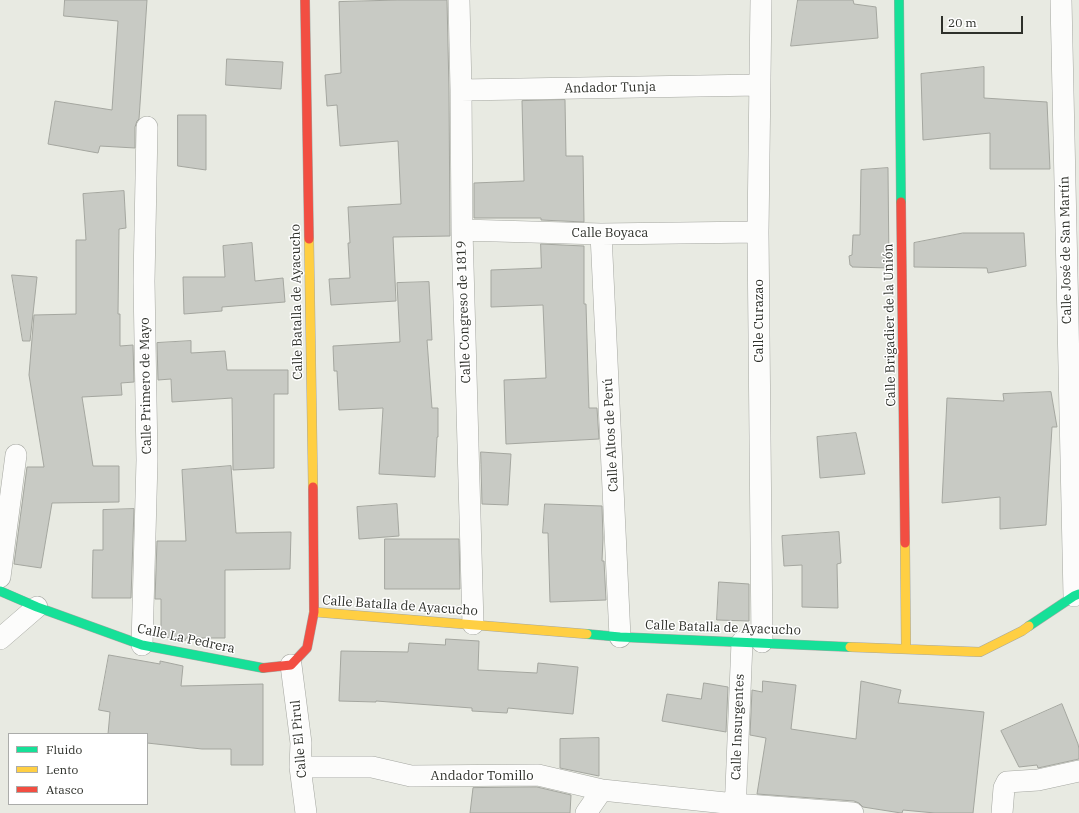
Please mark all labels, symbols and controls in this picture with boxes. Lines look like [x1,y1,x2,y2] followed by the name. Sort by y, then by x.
[943,8,1025,34] scale bar
[948,15,977,30] text: 20 m
[564,79,656,97] street label: Andador Tunja
[1057,176,1075,324] street label: Calle José de San Martín
[288,224,306,380] street label: Calle Batalla de Ayacucho
[572,225,648,241] street label: Calle Boyaca
[454,240,474,384] street label: Calle Congreso de 1819
[881,243,899,407] street label: Calle Brigadier de la Unión
[751,279,767,363] street label: Calle Curazao
[137,317,155,455] street label: Calle Primero de Mayo
[600,378,622,492] street label: Calle Altos de Perú
[322,593,478,619] street label: Calle Batalla de Ayacucho
[645,617,801,639] street label: Calle Batalla de Ayacucho
[136,621,236,657] street label: Calle La Pedrera
[728,674,748,780] street label: Calle Insurgentes
[288,699,310,779] street label: Calle El Pirul
[8,733,148,805] legend
[46,742,82,757] text: Fluido
[46,762,78,777] text: Lento
[430,768,534,784] street label: Andador Tomillo
[46,782,84,797] text: Atasco

